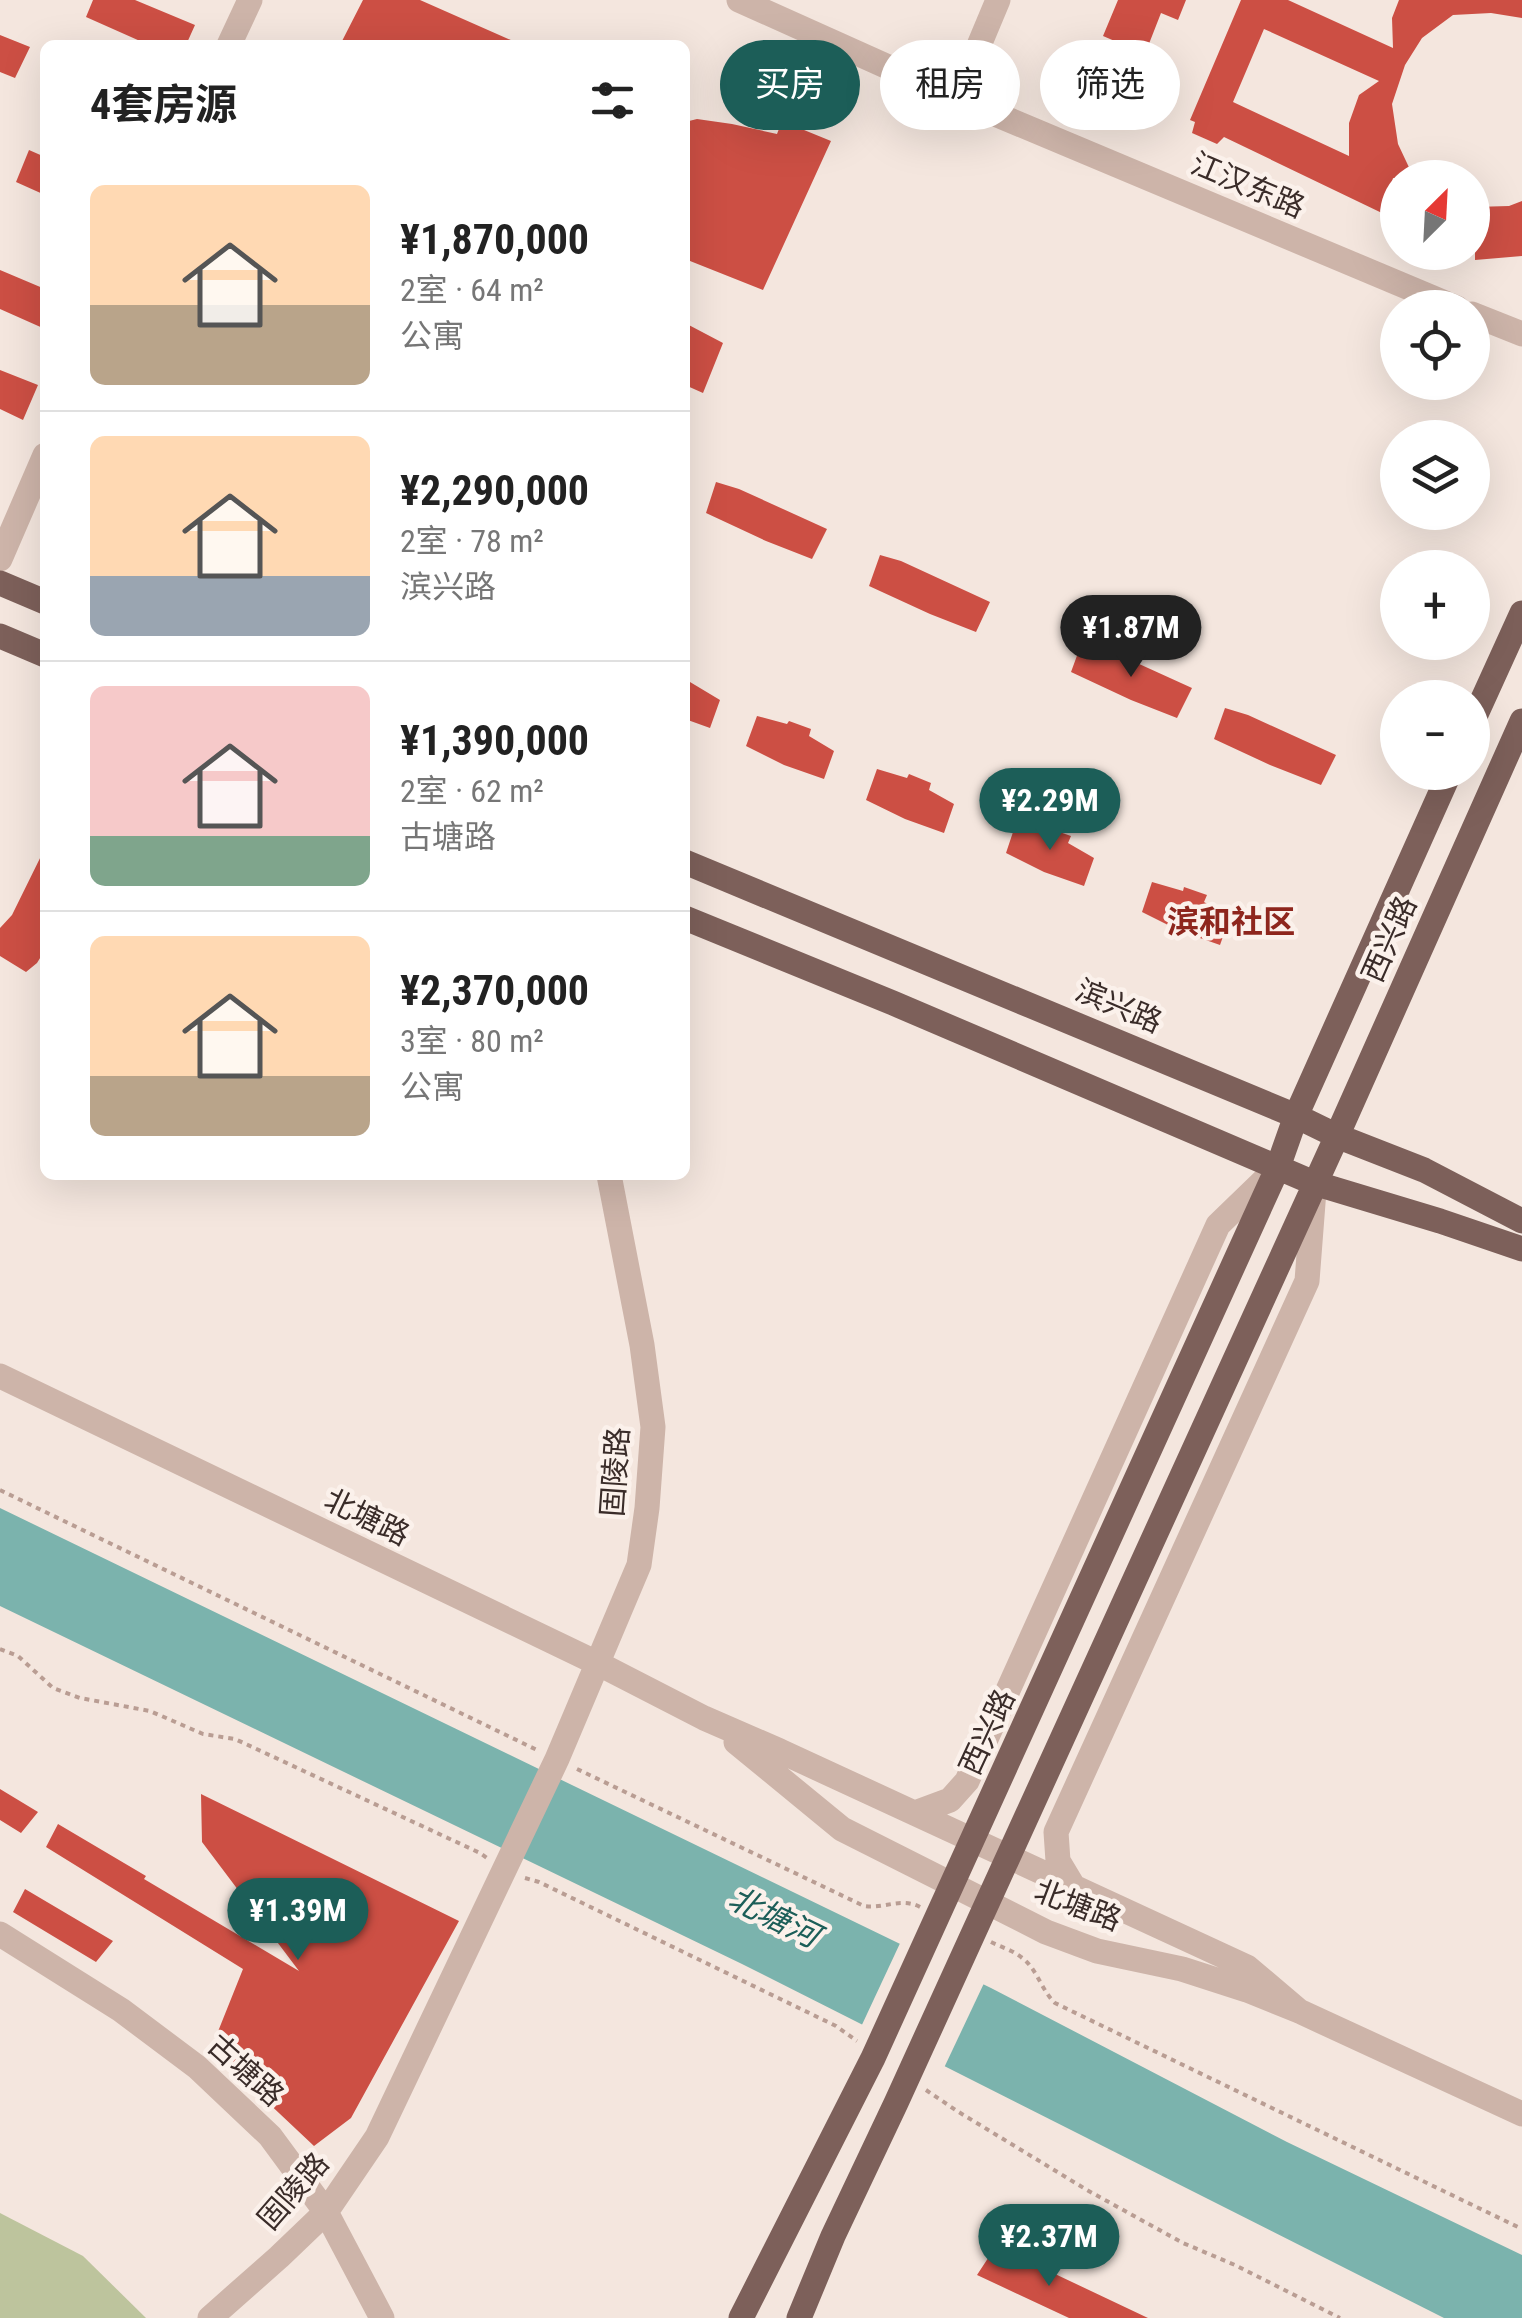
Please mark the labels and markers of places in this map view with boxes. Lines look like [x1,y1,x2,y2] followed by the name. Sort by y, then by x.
[1050,595,1212,680] pin: ¥1.87M
[969,768,1131,853] pin: ¥2.29M
[217,1878,379,1963] pin: ¥1.39M
[968,2204,1130,2289] pin: ¥2.37M

